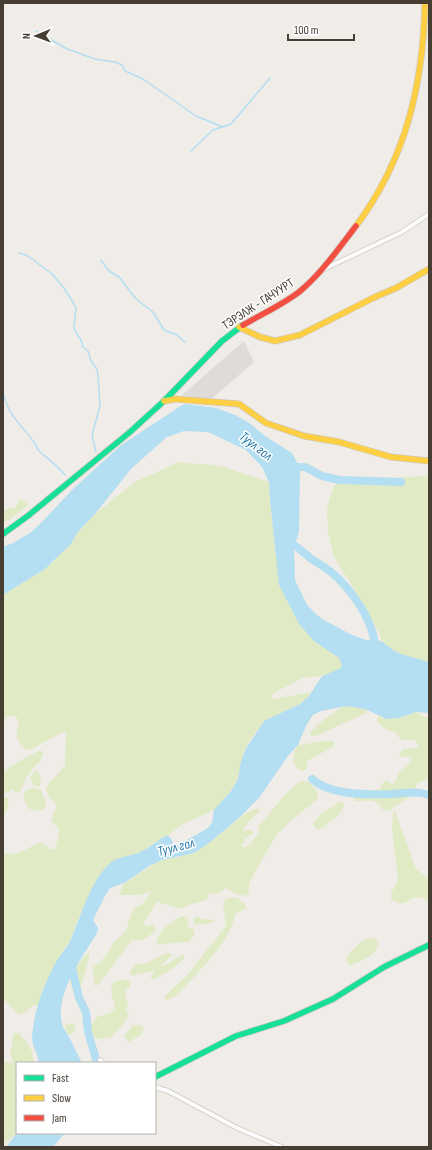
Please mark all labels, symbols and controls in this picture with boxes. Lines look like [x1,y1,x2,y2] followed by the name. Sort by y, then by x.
[16,16,56,56] north arrow
[288,16,354,42] scale bar
[294,23,319,38] text: 100 m
[20,33,33,39] text: N
[219,275,297,333] street label: ТЭРЭЛЖ - ГАЧУУРТ
[236,428,276,464] water label: Туул гол
[156,834,197,860] water label: Туул гол
[16,1062,156,1134] legend
[52,1071,69,1086] text: Fast
[52,1091,71,1106] text: Slow
[51,1111,67,1126] text: Jam

